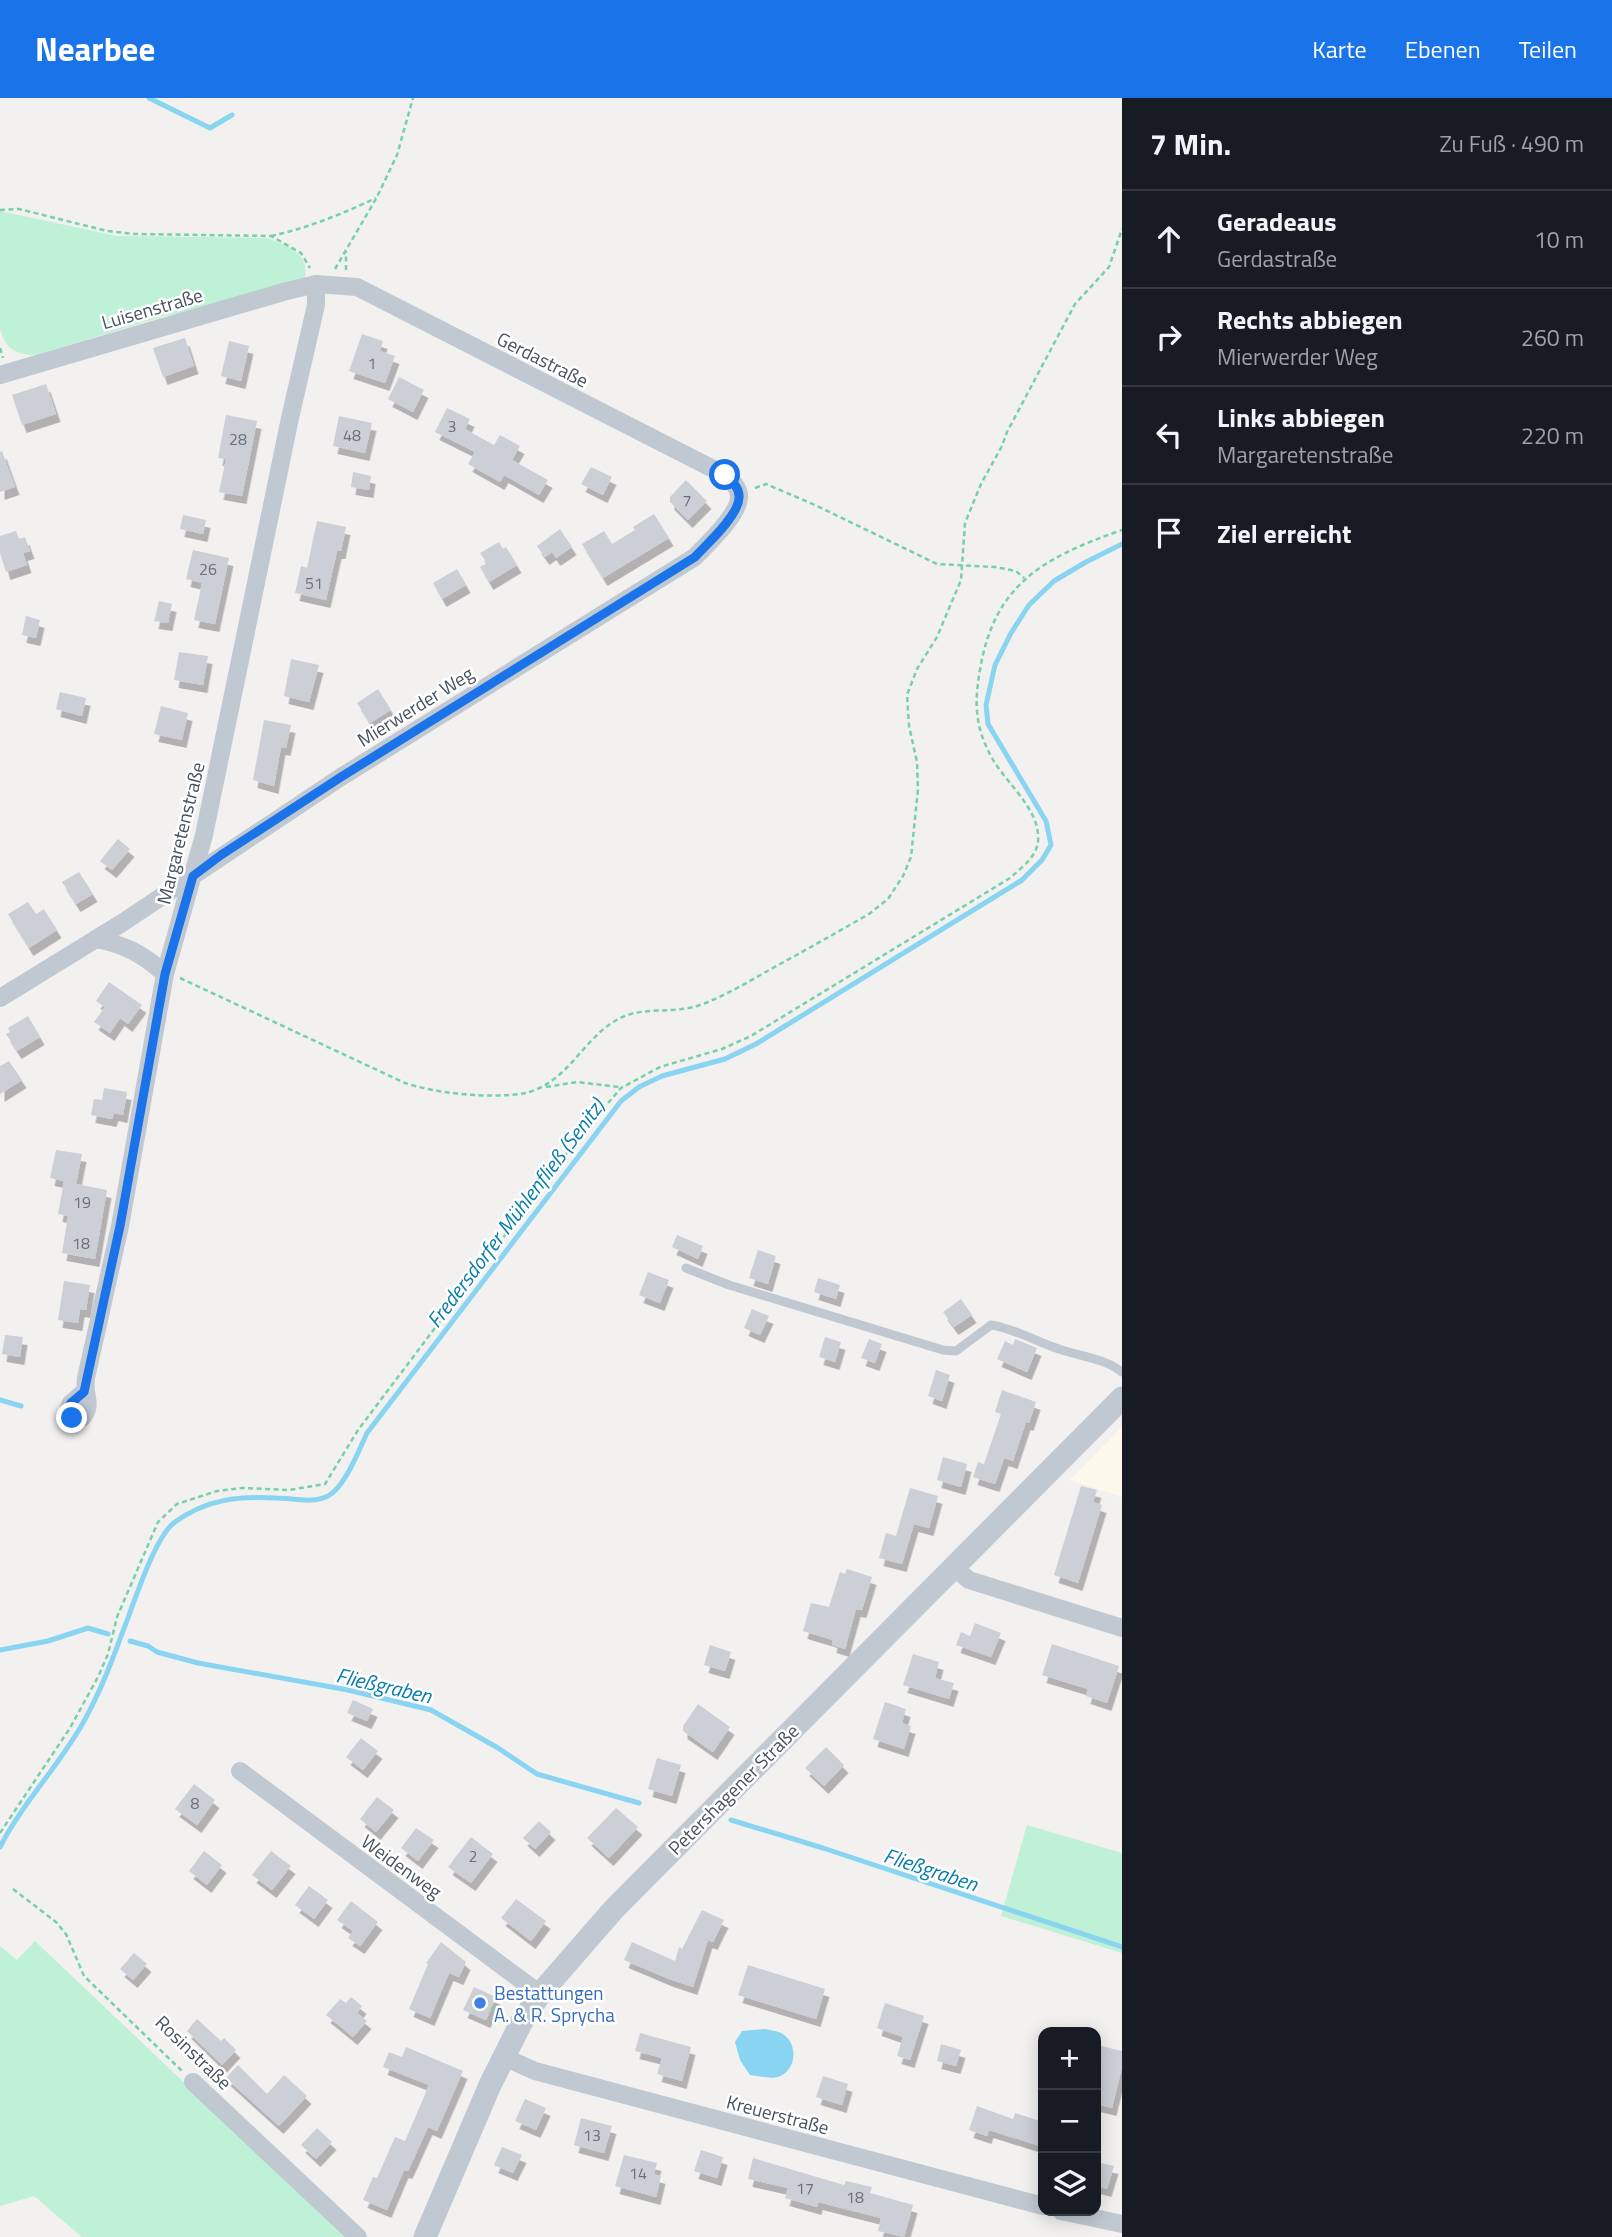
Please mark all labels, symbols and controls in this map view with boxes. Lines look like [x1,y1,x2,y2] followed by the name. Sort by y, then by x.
[35,24,155,74] text: Nearbee
[1312,31,1367,67] text: Karte
[1405,31,1481,67] text: Ebenen
[1519,31,1577,67] text: Teilen
[1150,121,1231,167] text: 7 Min.
[1440,126,1584,161] text: Zu Fuß · 490 m
[1217,202,1337,241] text: Geradeaus
[1150,220,1188,258] icon: ahead
[1534,222,1584,257] text: 10 m
[1217,241,1337,276] text: Gerdastraße
[98,280,206,336] street label: Luisenstraße
[1217,300,1403,339] text: Rechts abbiegen
[1150,318,1188,356] icon: right
[1521,320,1584,355] text: 260 m
[492,324,594,394] street label: Gerdastraße
[1217,339,1378,374] text: Mierwerder Weg
[368,351,376,375] house number: 1
[1217,398,1385,437] text: Links abbiegen
[448,414,456,438] house number: 3
[1150,416,1188,454] icon: left
[1521,418,1584,453] text: 220 m
[343,423,361,447] house number: 48
[229,427,247,451] house number: 28
[1217,437,1393,472] text: Margaretenstraße
[709,459,740,490] route start
[683,488,691,512] house number: 7
[1150,514,1188,552] icon: arrive
[1217,514,1352,553] text: Ziel erreicht
[199,557,217,581] house number: 26
[305,571,323,595] house number: 51
[351,658,479,753] street label: Mierwerder Weg
[148,759,212,907] street label: Margaretenstraße
[418,1090,613,1334] water label: Fredersdorfer Mühlenfließ (Senitz)
[73,1190,91,1214] house number: 19
[72,1231,90,1255] house number: 18
[56,1402,87,1433] route end
[333,1658,435,1712] water label: Fließgraben
[661,1717,805,1861] street label: Petershagener Straße
[191,1791,200,1815] house number: 8
[356,1827,449,1905] street label: Weidenweg
[880,1839,983,1899] water label: Fließgraben
[469,1844,477,1868] house number: 2
[494,1978,615,2029] place label: Bestattungen A. & R. Sprycha
[472,1995,488,2011] marker: Bestattungen A. & R. Sprycha
[149,2008,239,2096] street label: Rosinstraße
[1038,2027,1101,2216] map controls
[1038,2027,1101,2090] button: +
[723,2086,833,2142] street label: Kreuerstraße
[1038,2090,1101,2153] button: −
[583,2123,601,2147] house number: 13
[1038,2153,1101,2216] button: layers
[629,2161,647,2185] house number: 14
[796,2176,814,2200] house number: 17
[846,2185,864,2209] house number: 18

